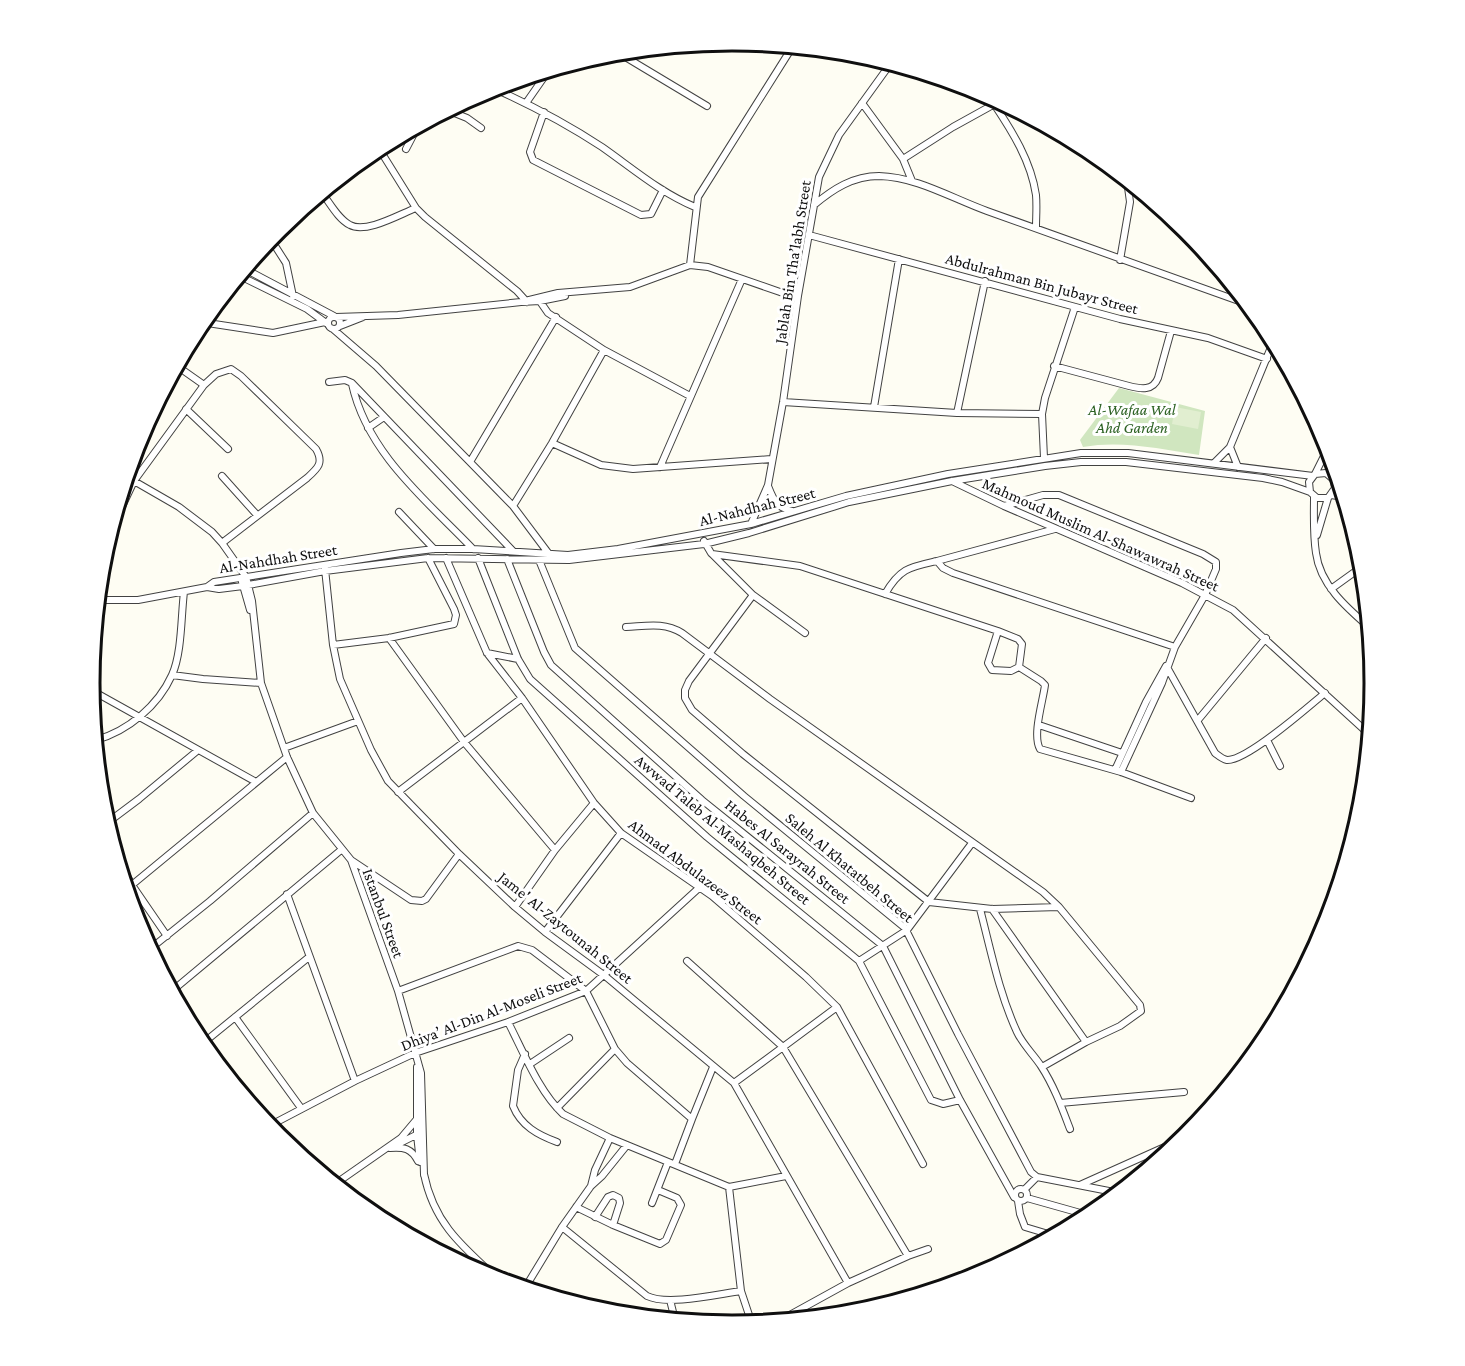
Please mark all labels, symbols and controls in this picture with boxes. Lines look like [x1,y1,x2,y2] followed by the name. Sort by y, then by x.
[771,178,815,347] street label: Jablah Bin Tha’labh Street
[944,250,1141,319] street label: Abdulrahman Bin Jubayr Street
[1087,401,1177,436] park label: Al-Wafaa Wal Ahd Garden
[980,474,1222,595] street label: Mahmoud Muslim Al-Shawawrah Street
[697,484,818,529] street label: Al-Nahdhah Street
[218,541,339,576] street label: Al-Nahdhah Street
[631,751,814,909] street label: Awwad Taleb Al-Mashaqbeh Street
[721,796,854,908] street label: Habes Al Sarayrah Street
[782,809,918,926] street label: Saleh Al Khatatbeh Street
[625,815,767,928] street label: Ahmad Abdulazeez Street
[360,866,408,961] street label: Istanbul Street
[493,867,637,988] street label: Jame' Al-Zaytounah Street
[398,969,585,1055] street label: Dhiya’ Al-Din Al-Moseli Street

